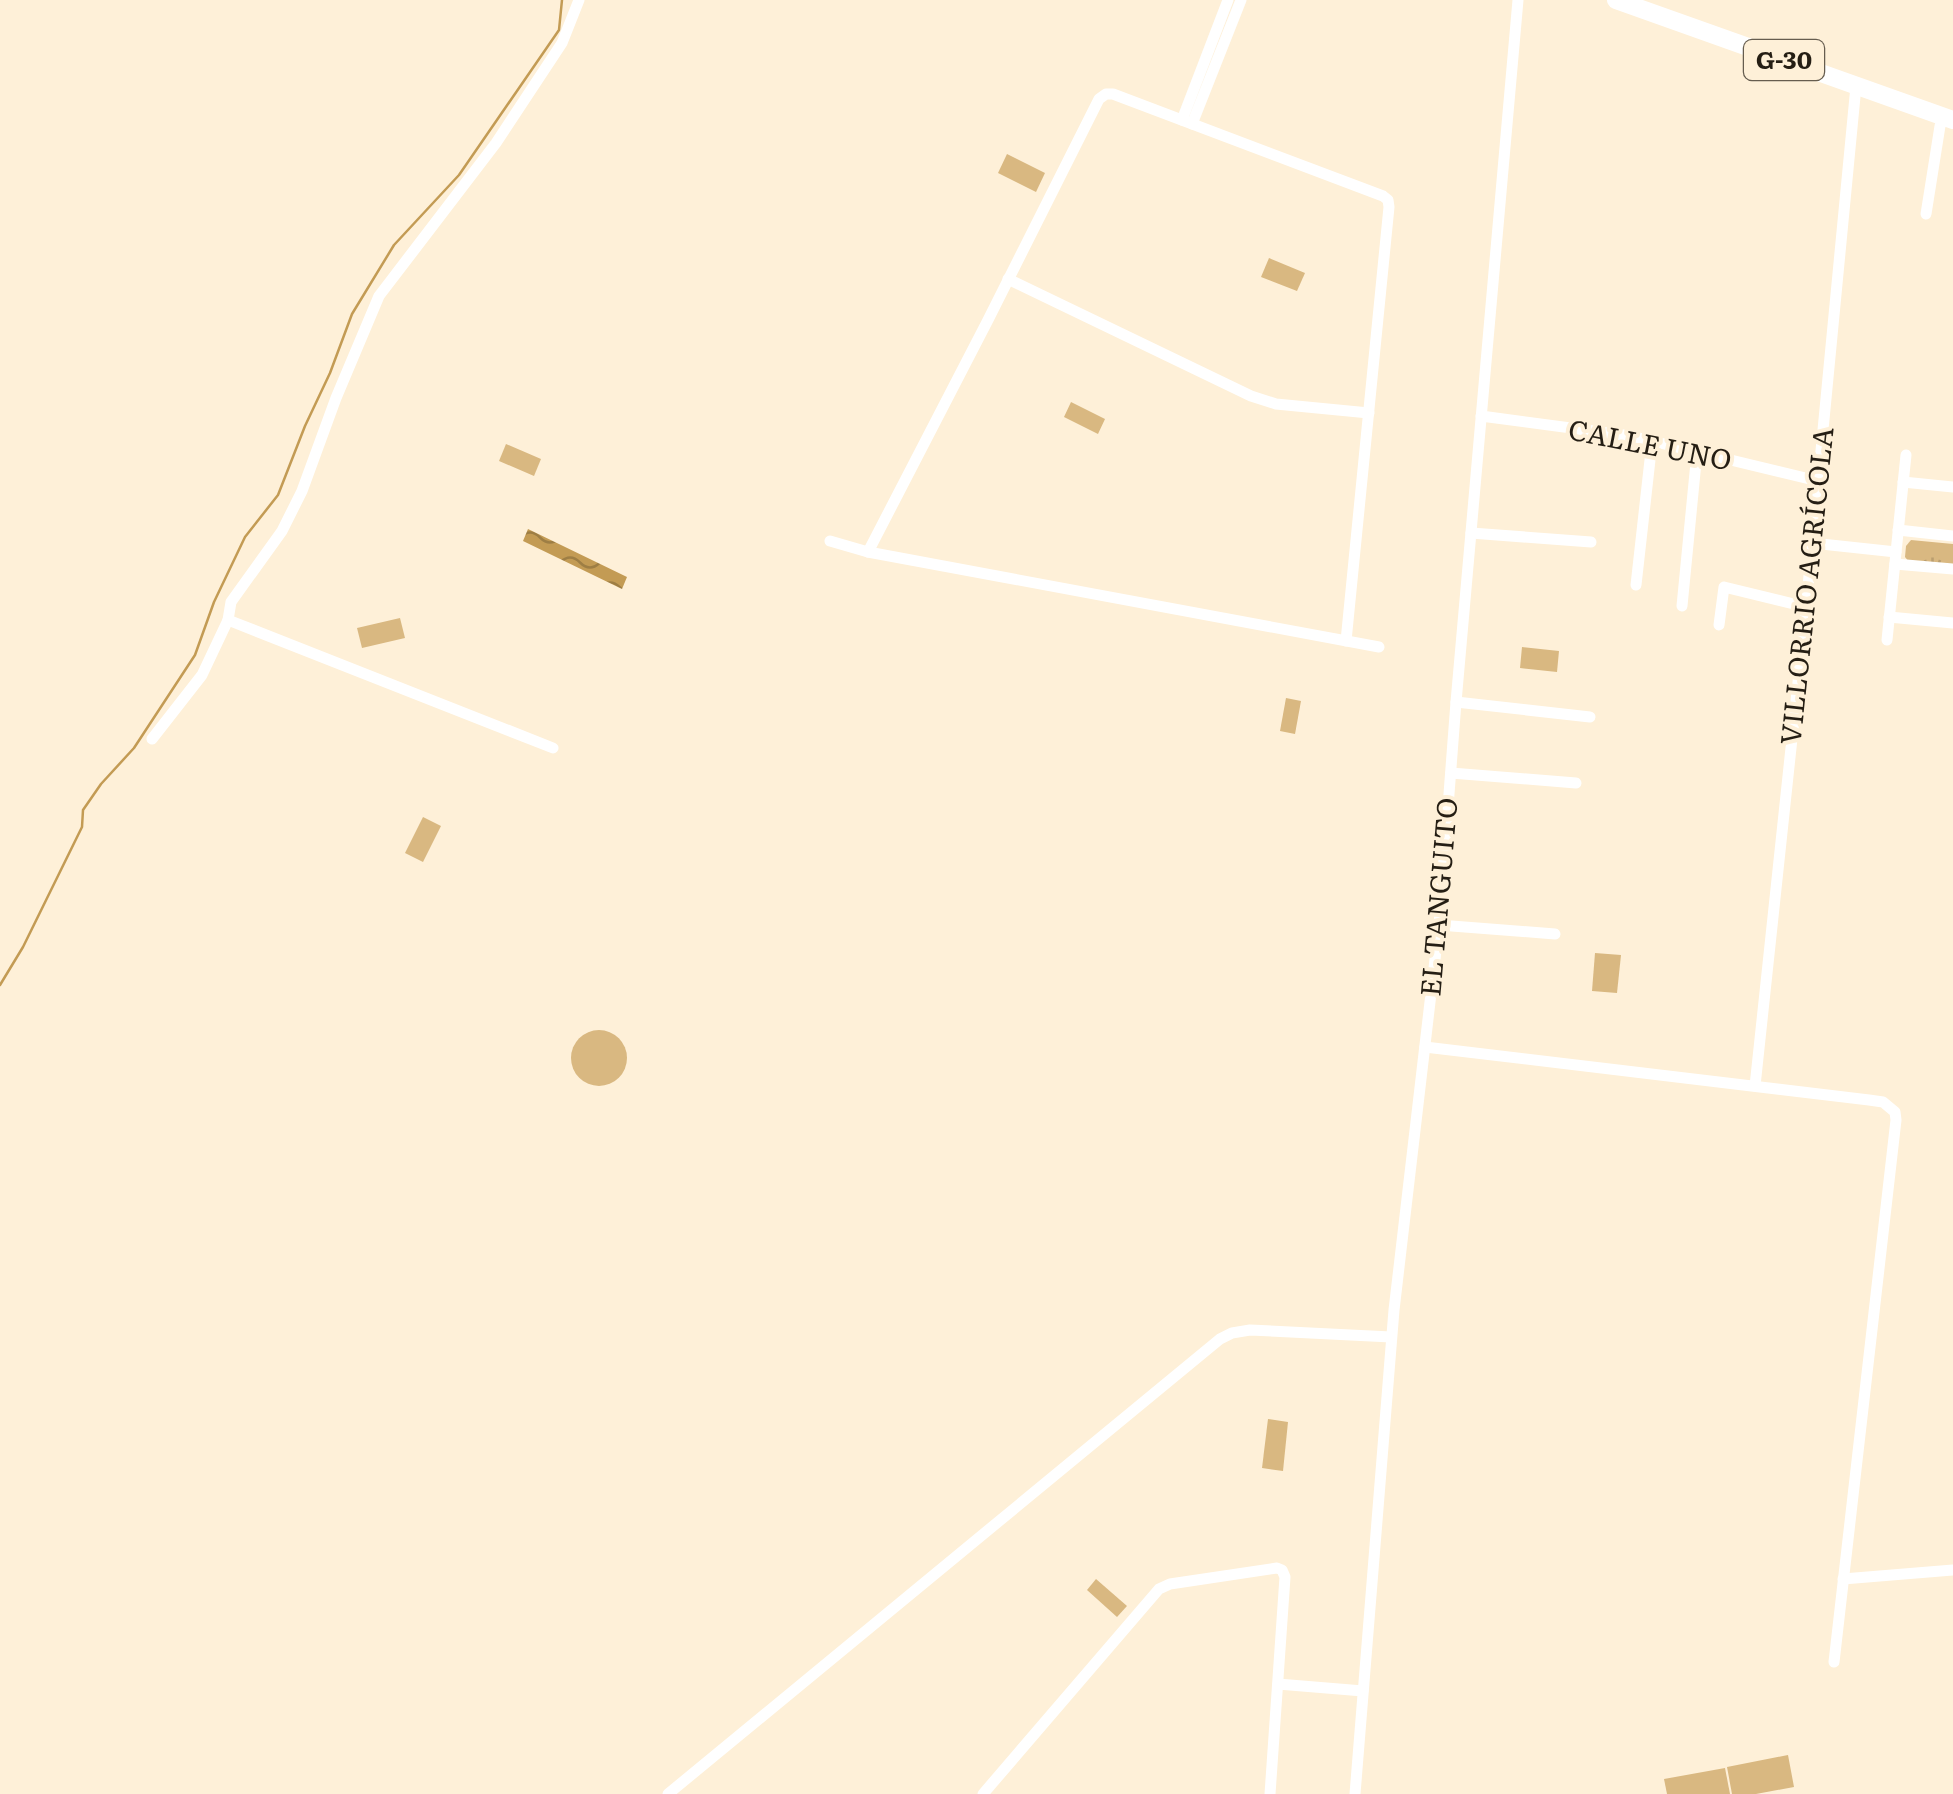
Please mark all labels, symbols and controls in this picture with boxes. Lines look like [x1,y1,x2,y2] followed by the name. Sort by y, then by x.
[1744,40,1824,80] road number: G-30
[1565,407,1736,479] street label: CALLE UNO
[1767,424,1843,747] street label: VILLORRIO AGRÍCOLA
[1407,796,1467,998] street label: EL TANGUITO

